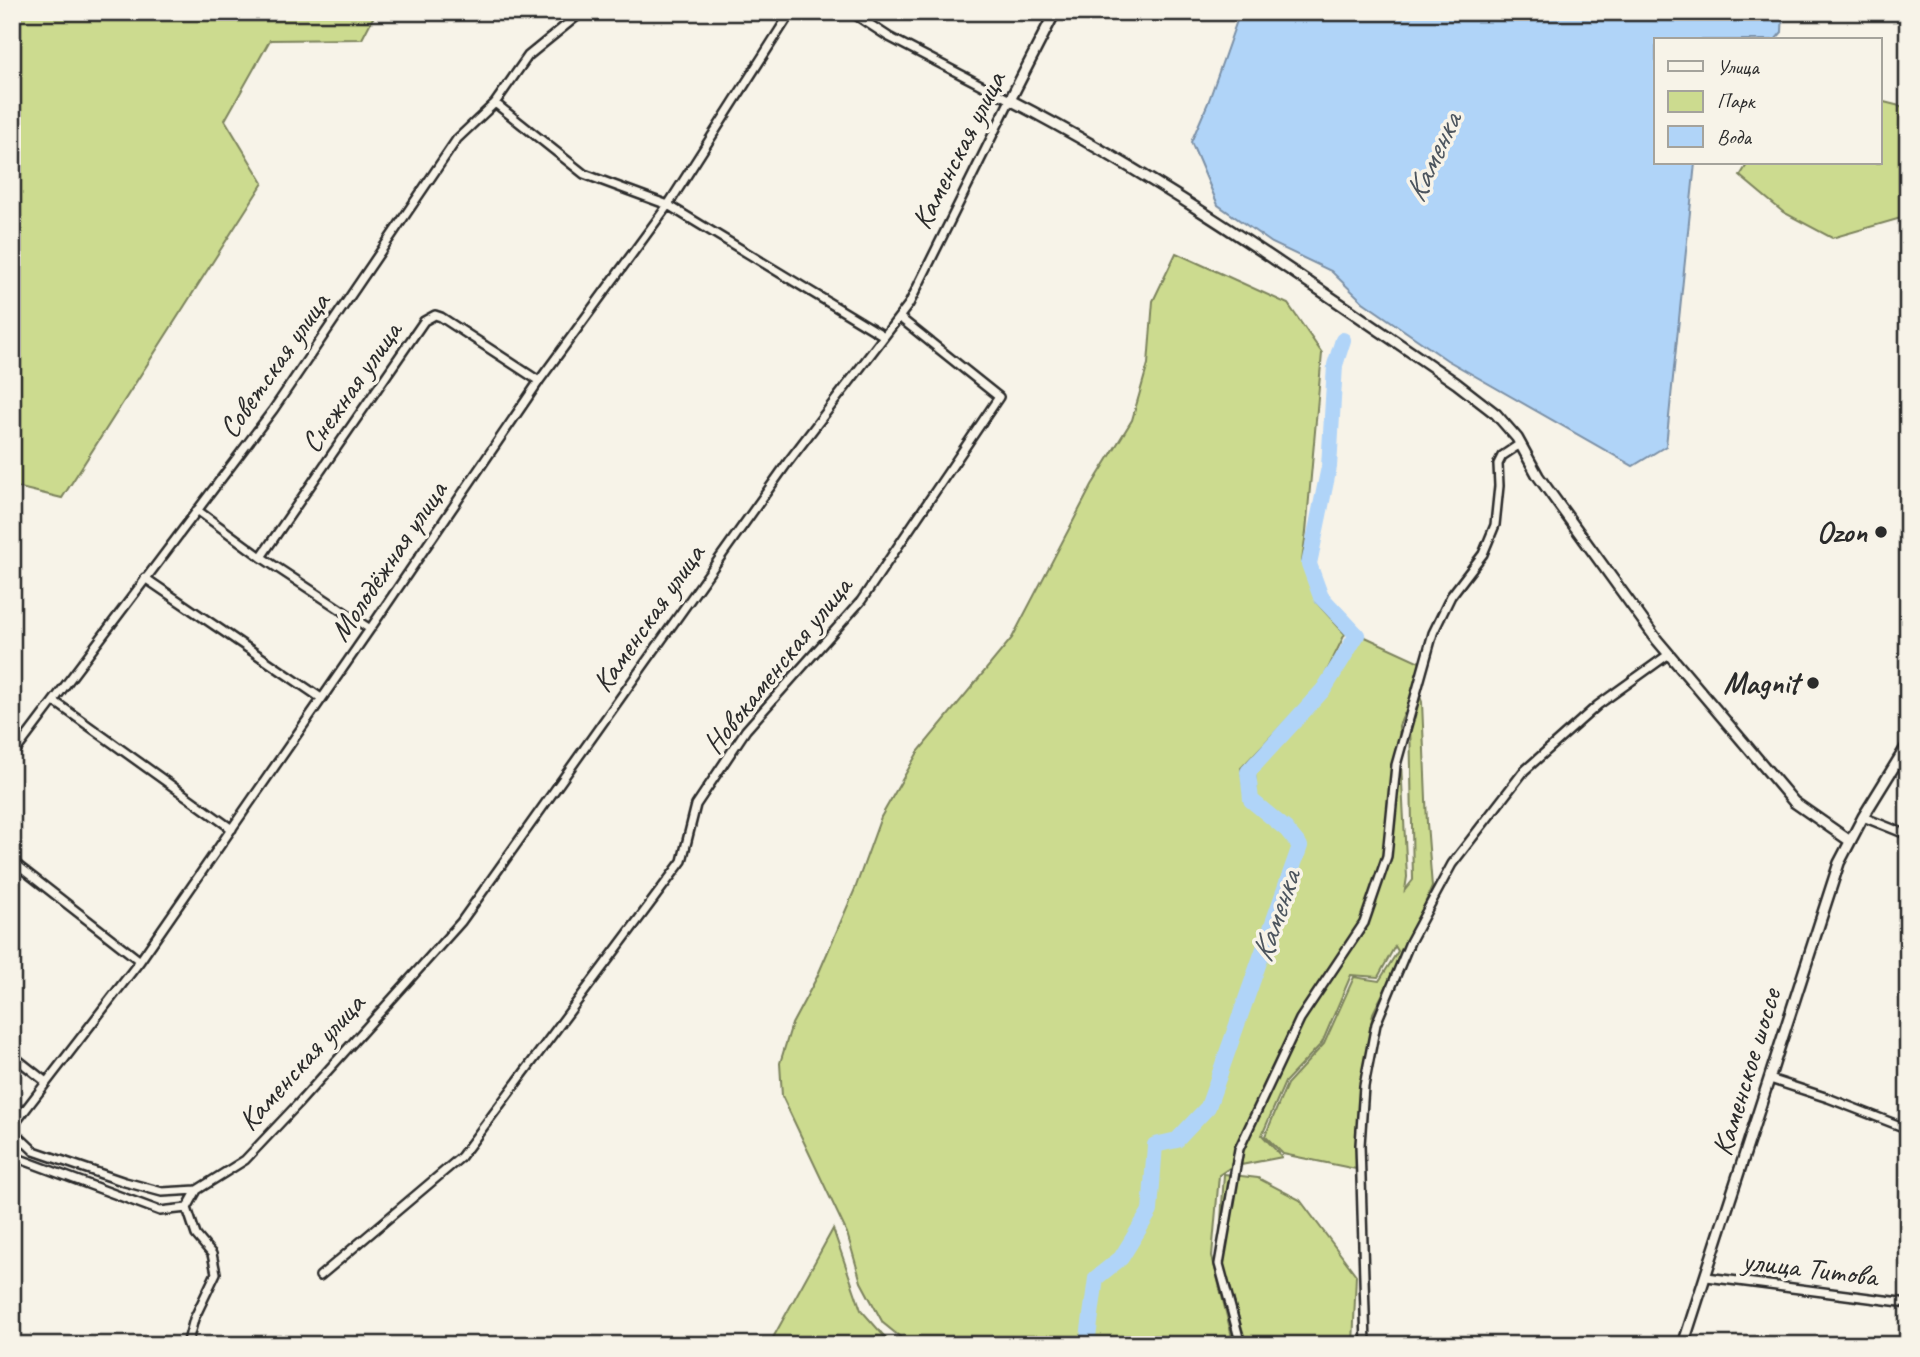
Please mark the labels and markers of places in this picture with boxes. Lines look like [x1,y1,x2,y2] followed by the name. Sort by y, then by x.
[1817,513,1868,551] place label: Ozon
[1873,524,1889,540] marker: Ozon
[1723,664,1804,702] place label: Magnit
[1805,675,1821,691] marker: Magnit

